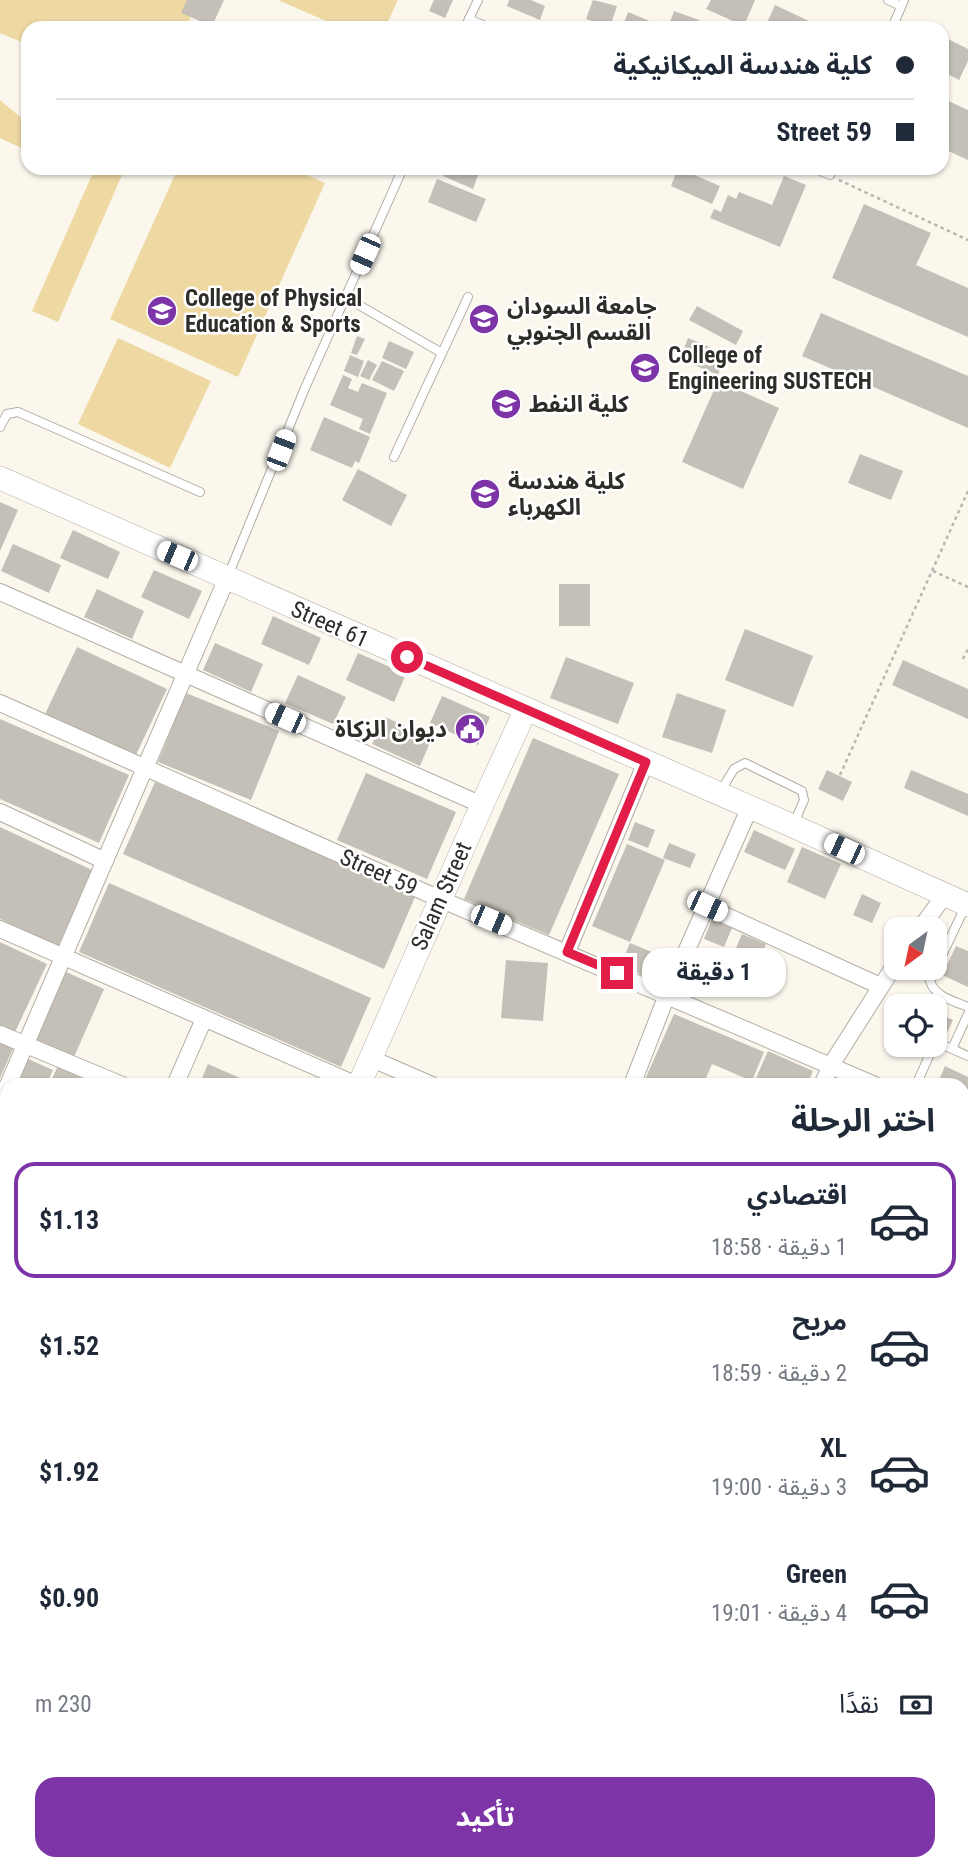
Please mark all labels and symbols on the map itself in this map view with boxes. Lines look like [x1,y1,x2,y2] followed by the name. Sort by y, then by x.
[347,231,384,277] car
[185,285,362,338] place label: College of Physical Education & Sports
[507,293,657,350] place label: جامعة السودان القسم الجنوبي
[145,294,179,328] school or university icon: College of Physical Education & Sports
[467,302,501,336] school or university icon: جامعة السودان القسم الجنوبي
[668,342,872,395] place label: College of Engineering SUSTECH
[628,351,662,385] school or university icon: College of Engineering SUSTECH
[489,387,523,421] school or university icon: كلية النفط
[529,391,629,418] place label: كلية النفط
[264,427,299,473] car
[508,468,626,521] place label: كلية هندسة الكهرباء
[468,477,502,511] school or university icon: كلية هندسة الكهرباء
[154,538,201,574] car
[287,595,373,653] street label: Street 61
[391,641,423,673] route start
[262,700,309,736] car
[453,712,487,746] public building icon: ديوان الزكاة
[335,716,447,743] place label: ديوان الزكاة
[821,831,868,867] car
[406,838,477,955] street label: Salam Street
[336,843,422,901] street label: Street 59
[684,888,731,924] car
[468,902,515,938] car
[884,917,947,980] north arrow
[642,948,785,998] callout: 1 دقيقة
[601,957,633,989] route end

